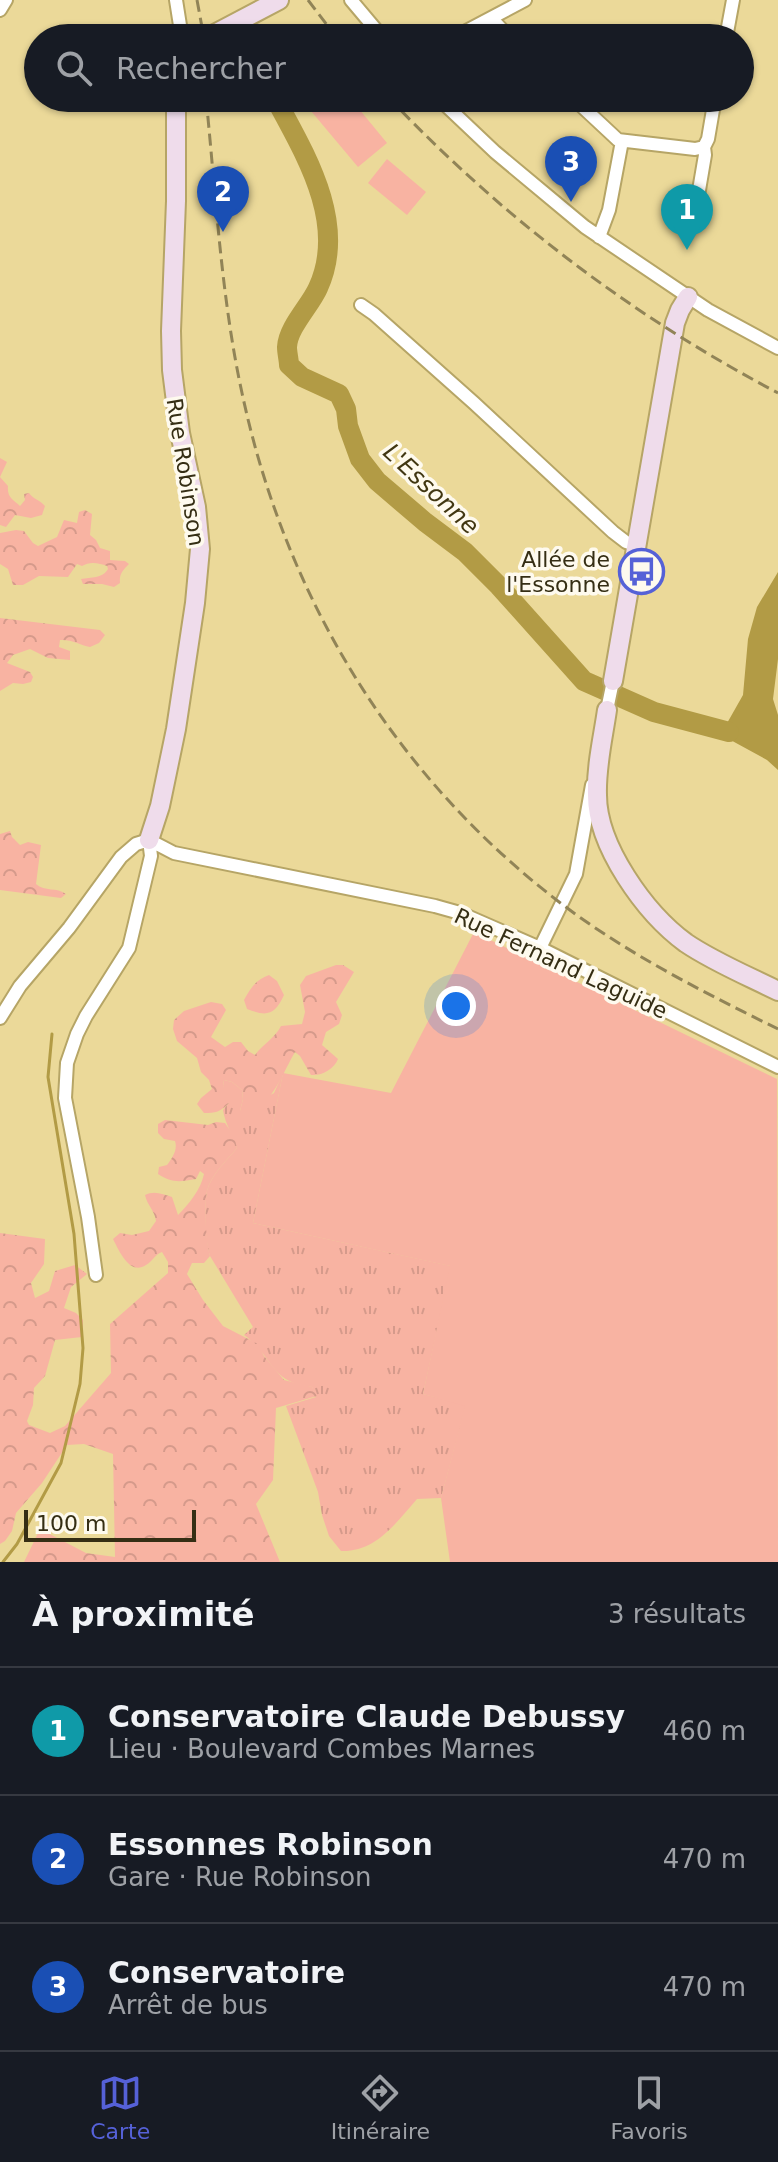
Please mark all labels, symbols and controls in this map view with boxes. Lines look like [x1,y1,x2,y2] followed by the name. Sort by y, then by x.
[24,24,754,112] search box
[52,46,96,90] icon: search
[116,51,286,86] text: Rechercher
[545,136,597,202] pin: 3
[197,166,249,232] pin: 2
[661,184,713,250] pin: 1
[161,396,210,548] street label: Rue Robinson
[378,438,484,540] water label: L'Essonne
[506,547,610,597] place label: Allée de l'Essonne
[617,548,665,596] bus stop icon: Allée de l'Essonne
[450,903,671,1024] street label: Rue Fernand Laguide
[436,986,476,1026] your location
[24,1506,196,1542] scale bar
[36,1511,106,1536] text: 100 m
[32,1594,255,1634] text: À proximité
[608,1599,746,1629] text: 3 résultats
[108,1699,625,1734] text: Conservatoire Claude Debussy
[49,1716,67,1746] text: 1
[663,1716,746,1746] text: 460 m
[108,1734,535,1764] text: Lieu · Boulevard Combes Marnes
[108,1827,433,1862] text: Essonnes Robinson
[49,1844,67,1874] text: 2
[663,1844,746,1874] text: 470 m
[108,1862,372,1892] text: Gare · Rue Robinson
[108,1955,345,1990] text: Conservatoire
[49,1972,67,2002] text: 3
[663,1972,746,2002] text: 470 m
[108,1990,268,2020] text: Arrêt de bus
[90,2071,150,2144] tab: Carte
[331,2071,430,2144] tab: Itinéraire
[611,2071,688,2144] tab: Favoris

